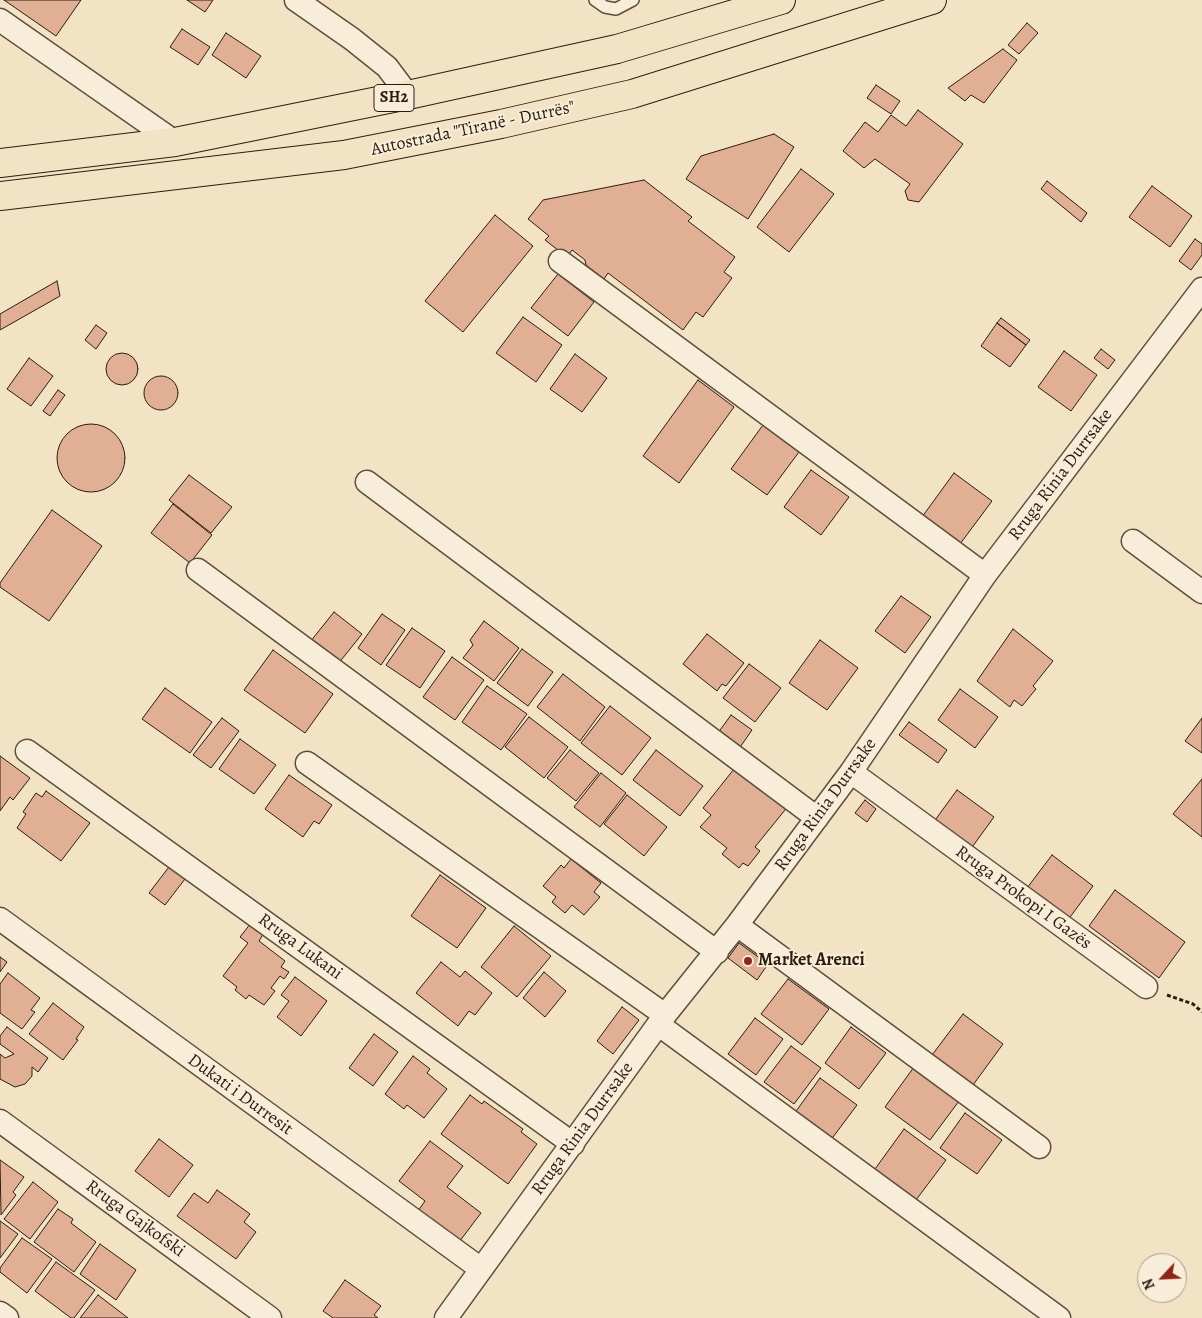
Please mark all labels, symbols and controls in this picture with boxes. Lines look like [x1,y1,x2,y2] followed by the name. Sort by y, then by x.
[374,85,414,112] road number: SH2
[369,97,577,161] street label: Autostrada "Tiranë - Durrës"
[1004,405,1118,545] street label: Rruga Rinia Durrsake
[770,734,882,876] street label: Rruga Rinia Durrsake
[951,841,1095,955] street label: Rruga Prokopi I Gazës
[254,909,346,985] street label: Rruga Lukani
[758,950,865,972] place label: Market Arenci
[742,955,754,967] marker: Market Arenci
[183,1050,297,1140] street label: Dukati i Durresit
[527,1058,639,1200] street label: Rruga Rinia Durrsake
[81,1176,189,1262] street label: Rruga Gajkofski
[1137,1253,1187,1303] north arrow
[1138,1275,1160,1293] text: N

